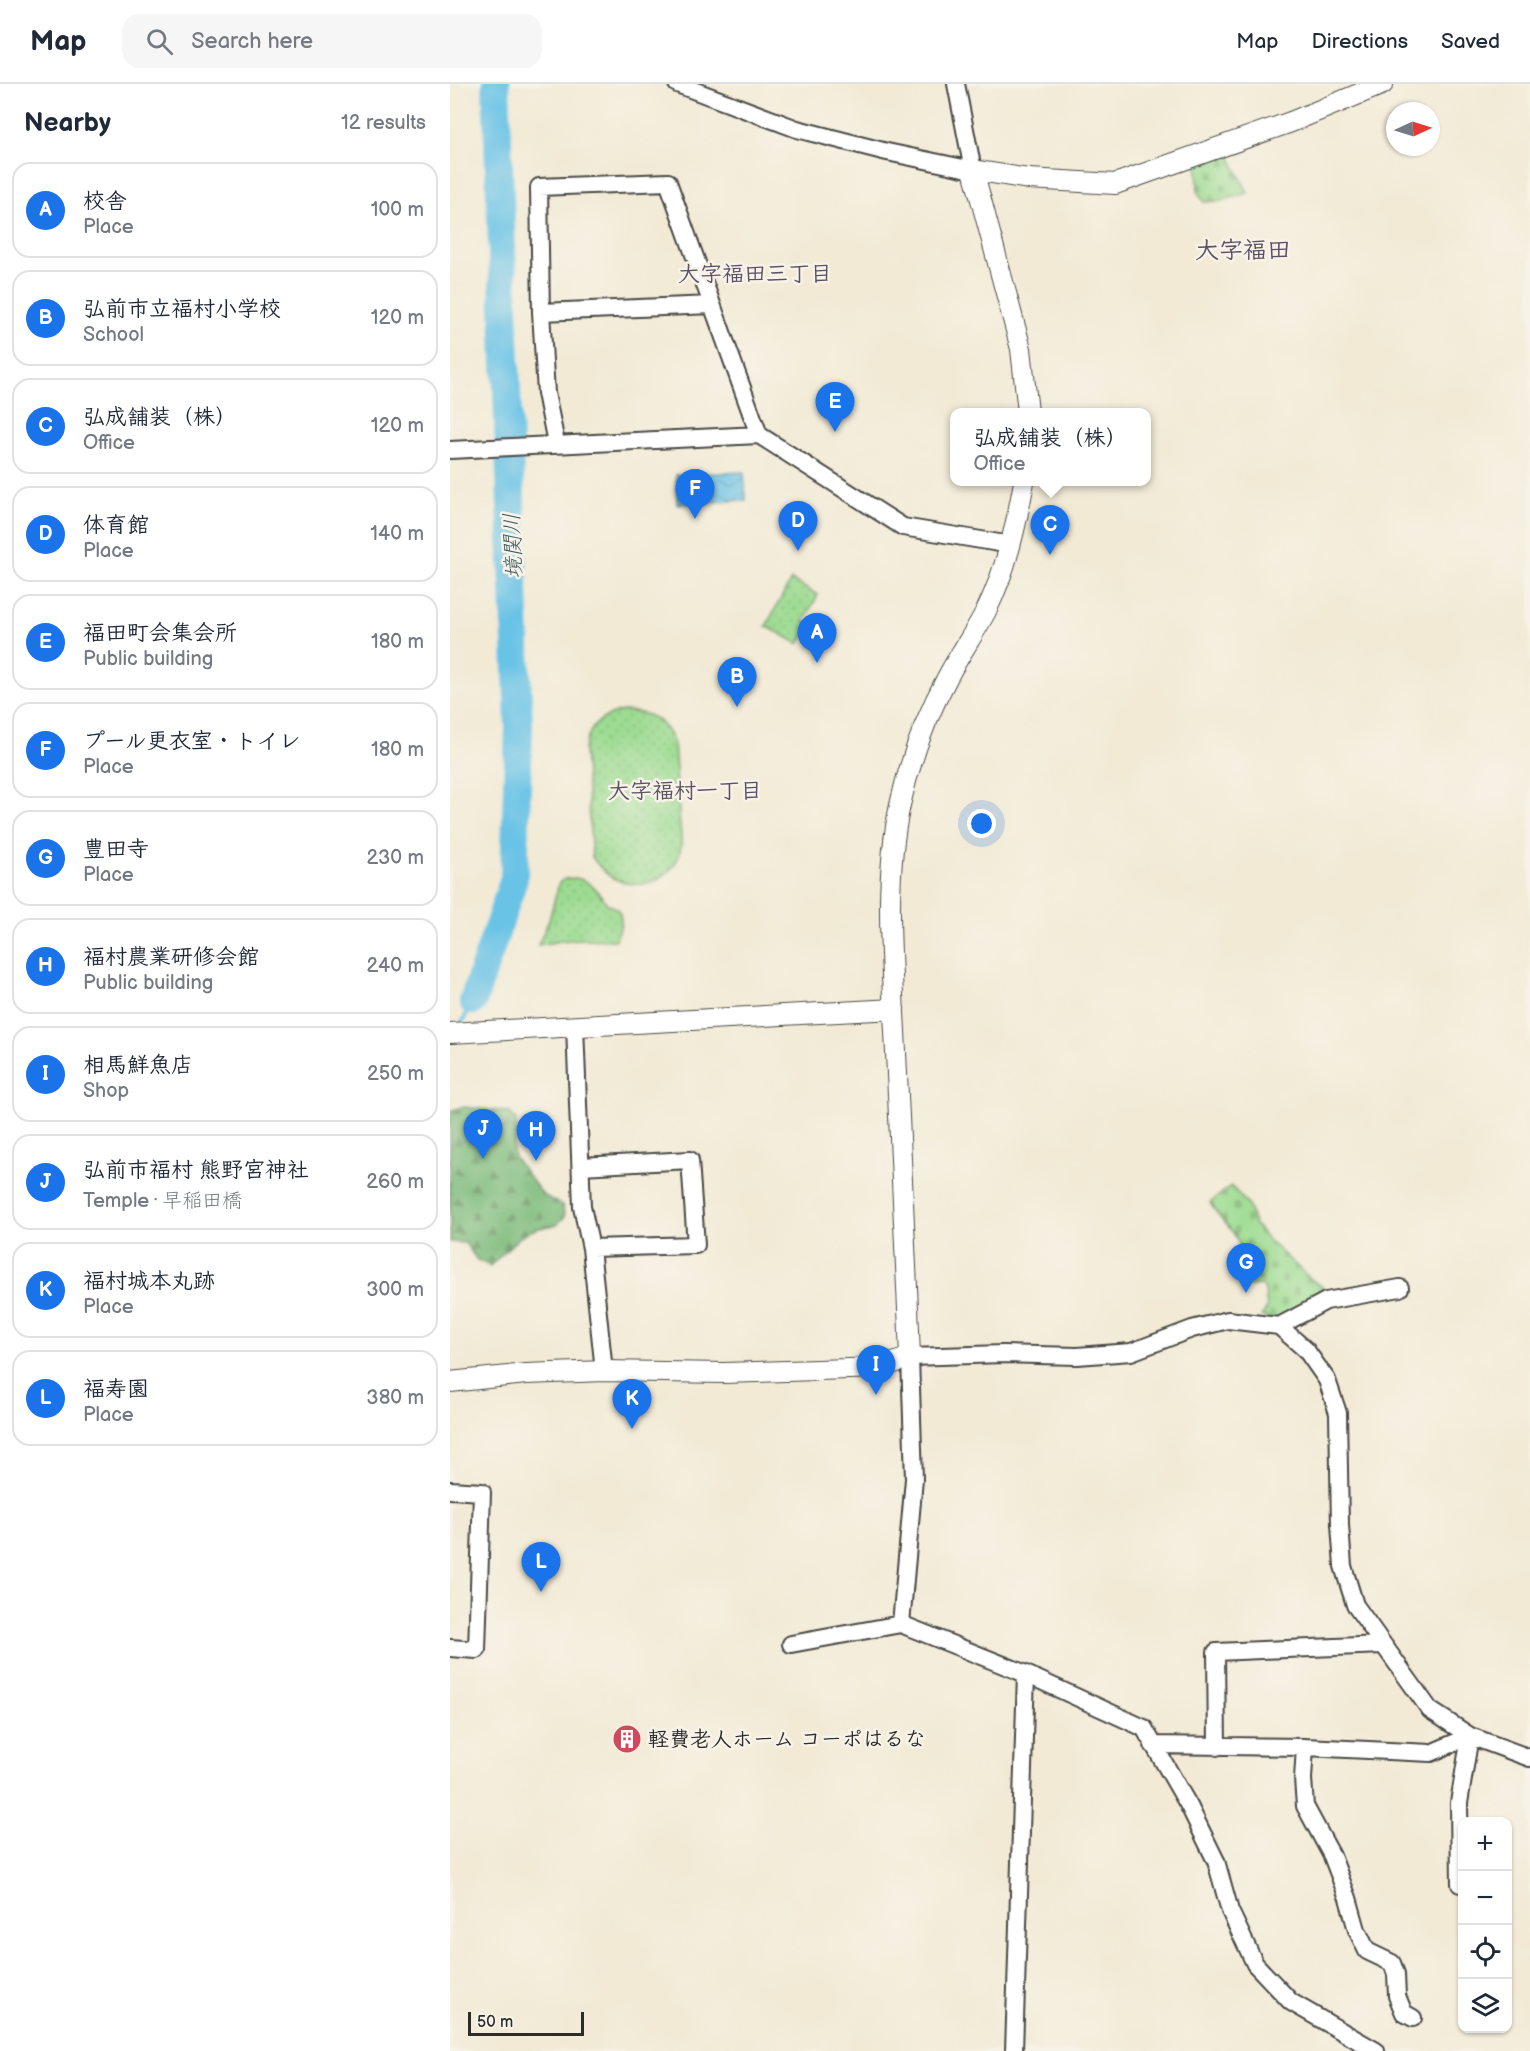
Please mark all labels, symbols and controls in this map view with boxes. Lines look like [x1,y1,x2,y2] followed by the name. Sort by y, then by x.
[122,14,542,68] search box
[30,25,86,58] text: Map
[143,25,176,58] icon: search
[191,28,313,55] text: Search here
[1236,29,1279,54] text: Map
[1312,29,1408,54] text: Directions
[1441,29,1500,54] text: Saved
[1386,102,1440,156] north arrow
[24,108,111,139] text: Nearby
[341,111,426,135] text: 12 results
[83,188,127,215] text: 校舎
[39,198,52,222] text: A
[371,198,424,222] text: 100 m
[83,215,134,239] text: Place
[1195,236,1291,265] district label: 大字福田
[678,261,832,288] district label: 大字福田三丁目
[83,296,281,323] text: 弘前市立福村小学校
[38,306,53,330] text: B
[371,306,424,330] text: 120 m
[83,323,144,347] text: School
[816,382,854,432] pin: E
[83,404,237,431] text: 弘成舗装（株）
[950,408,1151,486] popup
[38,414,53,438] text: C
[371,414,424,438] text: 120 m
[973,425,1128,452] text: 弘成舗装（株）
[83,431,135,455] text: Office
[973,452,1025,476] text: Office
[676,470,714,519] pin: F
[778,502,818,551] pin: D
[1030,506,1070,555] pin: C
[83,512,149,539] text: 体育館
[499,512,528,579] water label: 境関川
[39,522,52,546] text: D
[370,522,424,546] text: 140 m
[83,539,134,563] text: Place
[798,614,836,663] pin: A
[83,620,237,647] text: 福田町会集会所
[39,630,52,654] text: E
[371,630,424,654] text: 180 m
[83,647,213,671] text: Public building
[718,658,756,707] pin: B
[83,728,301,755] text: プール更衣室・トイレ
[39,738,52,762] text: F
[371,738,424,762] text: 180 m
[83,755,134,779] text: Place
[608,778,762,805] district label: 大字福村一丁目
[967,809,996,838] your location
[83,836,149,863] text: 豊田寺
[38,846,53,870] text: G
[367,846,424,870] text: 230 m
[83,863,134,887] text: Place
[83,944,259,971] text: 福村農業研修会館
[38,954,53,978] text: H
[367,954,424,978] text: 240 m
[83,971,213,995] text: Public building
[83,1052,193,1079] text: 相馬鮮魚店
[42,1062,49,1086] text: I
[367,1062,424,1086] text: 250 m
[83,1079,129,1103] text: Shop
[464,1110,502,1159] pin: J
[516,1112,556,1161] pin: H
[83,1157,309,1184] text: 弘前市福村 熊野宮神社
[40,1170,51,1194] text: J
[366,1170,424,1194] text: 260 m
[83,1189,242,1213] text: Temple · 早稲田橋
[1226,1244,1266,1293] pin: G
[83,1268,215,1295] text: 福村城本丸跡
[39,1278,52,1302] text: K
[366,1278,424,1302] text: 300 m
[83,1295,134,1319] text: Place
[856,1346,896,1395] pin: I
[83,1376,149,1403] text: 福寿園
[612,1380,651,1429] pin: K
[40,1386,51,1410] text: L
[366,1386,424,1410] text: 380 m
[83,1403,134,1427] text: Place
[522,1542,560,1592] pin: L
[611,1723,643,1755] building icon: 軽費老人ホーム コーポはるな
[648,1727,926,1752] place label: 軽費老人ホーム コーポはるな
[1458,1817,1512,2033] map controls
[1458,1817,1512,1871] button: +
[1458,1871,1512,1925] button: −
[1458,1925,1512,1979] button: locate
[1458,1979,1512,2033] button: layers
[468,2009,584,2036] scale bar
[477,2013,513,2032] text: 50 m

